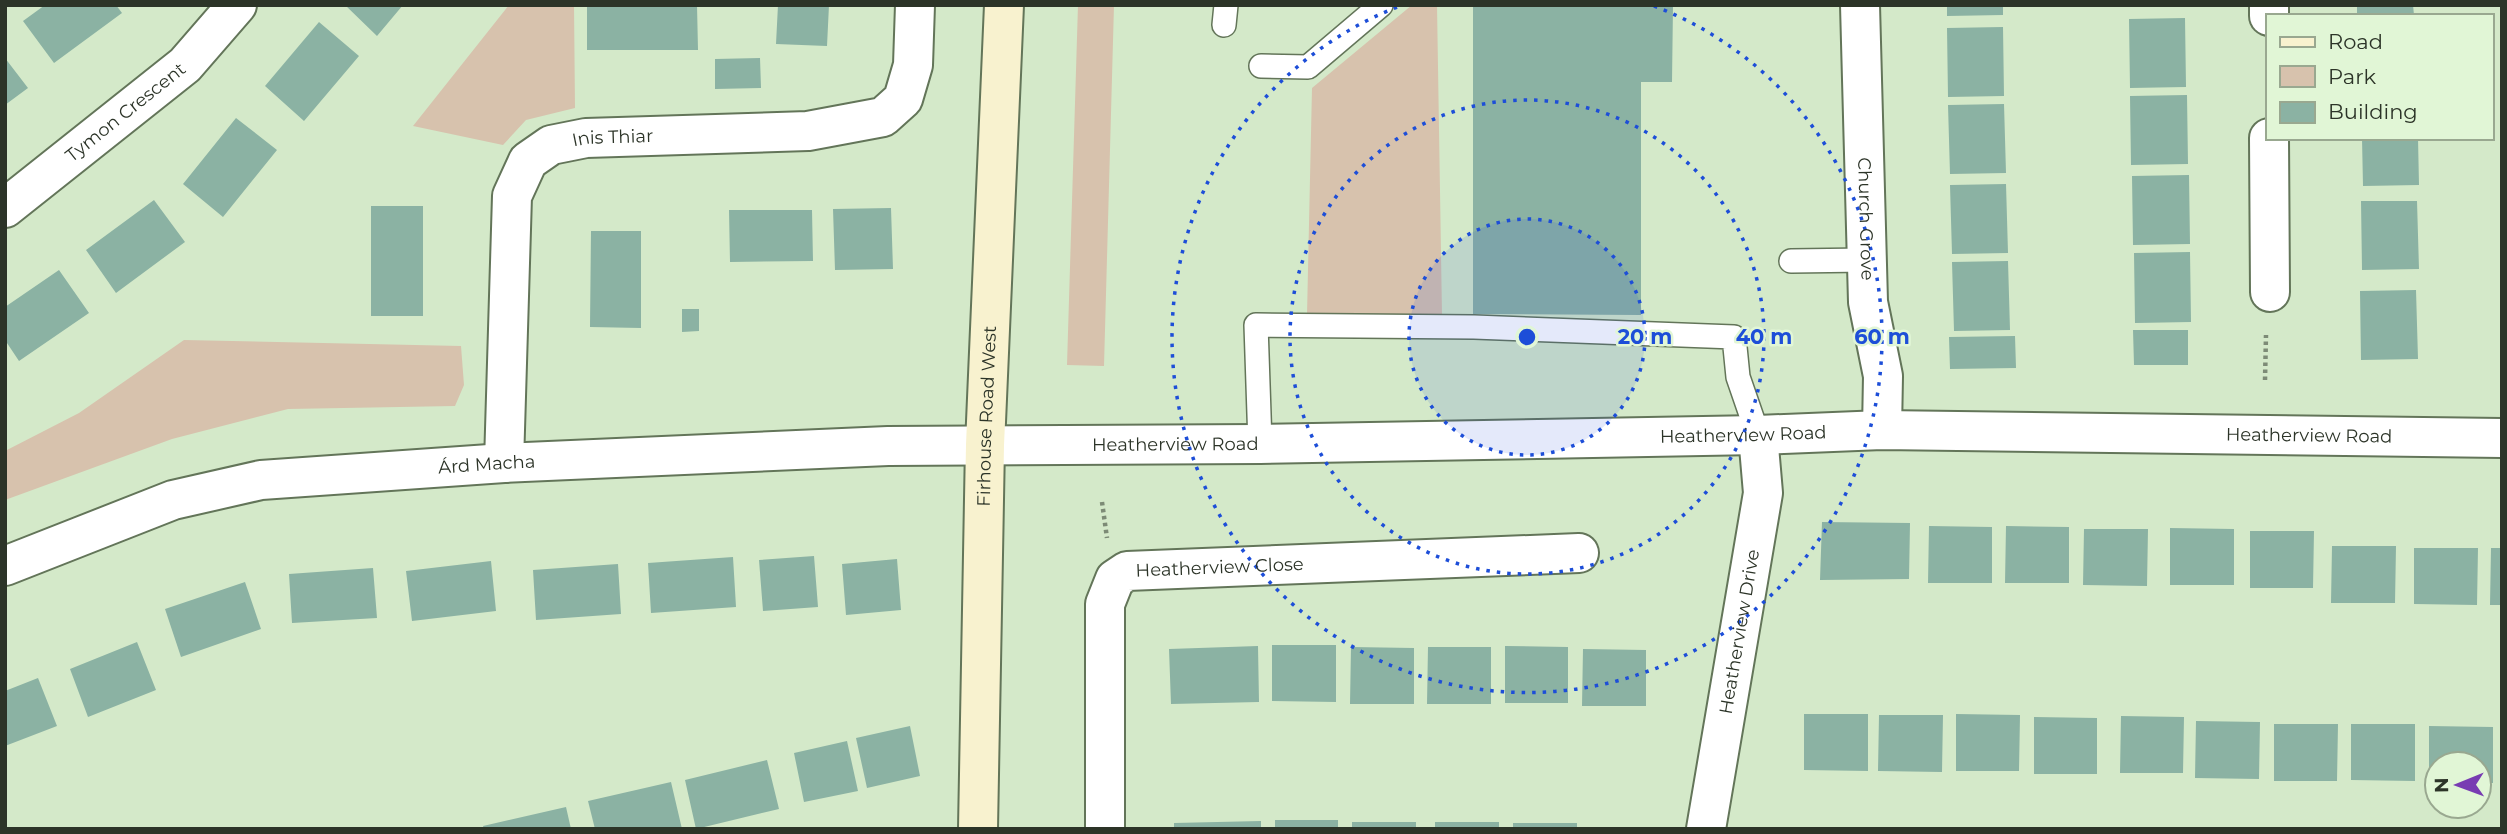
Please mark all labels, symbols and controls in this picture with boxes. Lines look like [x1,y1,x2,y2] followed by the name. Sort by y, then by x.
[2266,14,2493,140] legend
[2328,29,2383,54] text: Road
[61,58,190,167] street label: Tymon Crescent
[2328,64,2376,89] text: Park
[2328,99,2418,124] text: Building
[570,125,654,152] street label: Inis Thiar
[1853,157,1878,281] street label: Church Grove
[1618,324,1672,349] text: 20 m
[1736,324,1792,349] text: 40 m
[1854,324,1910,349] text: 60 m
[973,325,1001,507] street label: Firhouse Road West
[1515,325,1539,349] centre of rings
[1660,421,1827,448] street label: Heatherview Road
[2226,423,2393,448] street label: Heatherview Road
[1092,433,1259,456] street label: Heatherview Road
[437,451,536,479] street label: Árd Macha
[1715,548,1764,716] street label: Heatherview Drive
[1135,553,1304,582] street label: Heatherview Close
[2423,750,2493,820] north arrow
[2430,777,2453,793] text: N

